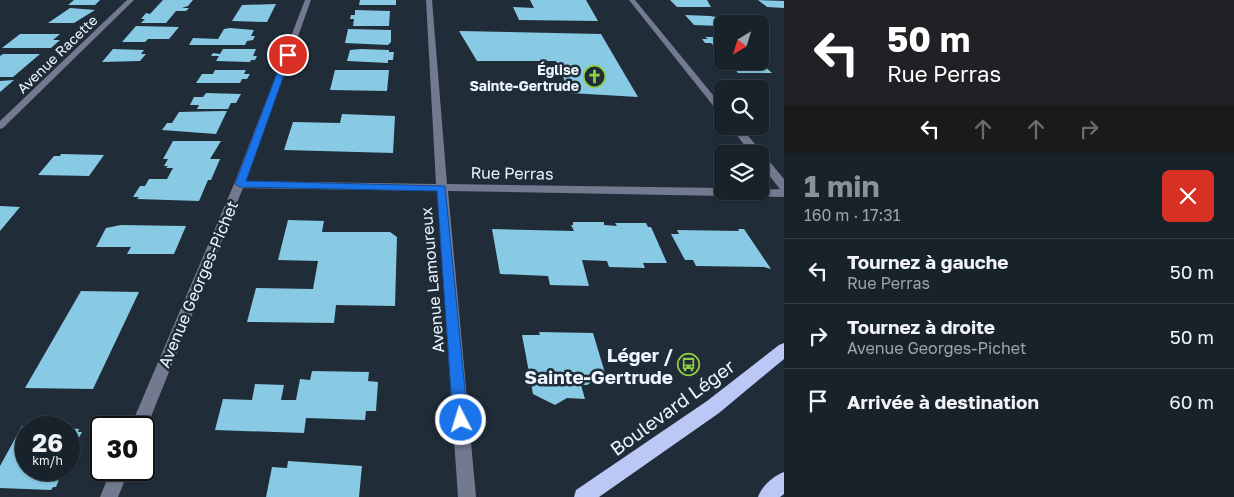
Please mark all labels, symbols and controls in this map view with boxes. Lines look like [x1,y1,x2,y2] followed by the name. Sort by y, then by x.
[13,11,101,97] street label: Avenue Racette
[714,15,769,70] north arrow
[714,15,769,200] map controls
[887,18,970,60] text: 50 m
[804,20,869,85] icon: left
[267,34,309,76] pin
[274,41,302,69] icon: arrive
[887,60,1001,87] text: Rue Perras
[469,61,579,94] place label: Église Sainte-Gertrude
[583,65,607,89] church icon: Église Sainte-Gertrude
[714,80,769,135] button: search
[916,115,944,143] icon: left
[969,115,997,143] icon: ahead
[1022,115,1050,143] icon: ahead
[1075,115,1103,143] icon: right
[714,145,769,200] button: layers
[470,162,554,184] street label: Rue Perras
[804,168,880,204] text: 1 min
[1162,170,1214,222] button: close
[154,198,242,370] street label: Avenue Georges-Pichet
[804,205,900,225] text: 160 m · 17:31
[416,206,448,354] street label: Avenue Lamoureux
[847,250,1008,273] text: Tournez à gauche
[804,257,832,285] icon: left
[1170,260,1214,283] text: 50 m
[847,273,930,293] text: Rue Perras
[847,315,995,338] text: Tournez à droite
[804,322,832,350] icon: right
[1170,325,1214,348] text: 50 m
[847,338,1026,358] text: Avenue Georges-Pichet
[524,343,673,388] place label: Léger / Sainte-Gertrude
[677,353,701,377] bus stop icon: Léger / Sainte-Gertrude
[605,354,739,460] street label: Boulevard Léger
[804,387,832,415] icon: arrive
[847,390,1039,413] text: Arrivée à destination
[1169,390,1214,413] text: 60 m
[434,393,486,445] position arrow
[90,416,155,481] speed limit sign: 30
[32,427,63,458] text: 26
[32,453,63,468] text: km/h

